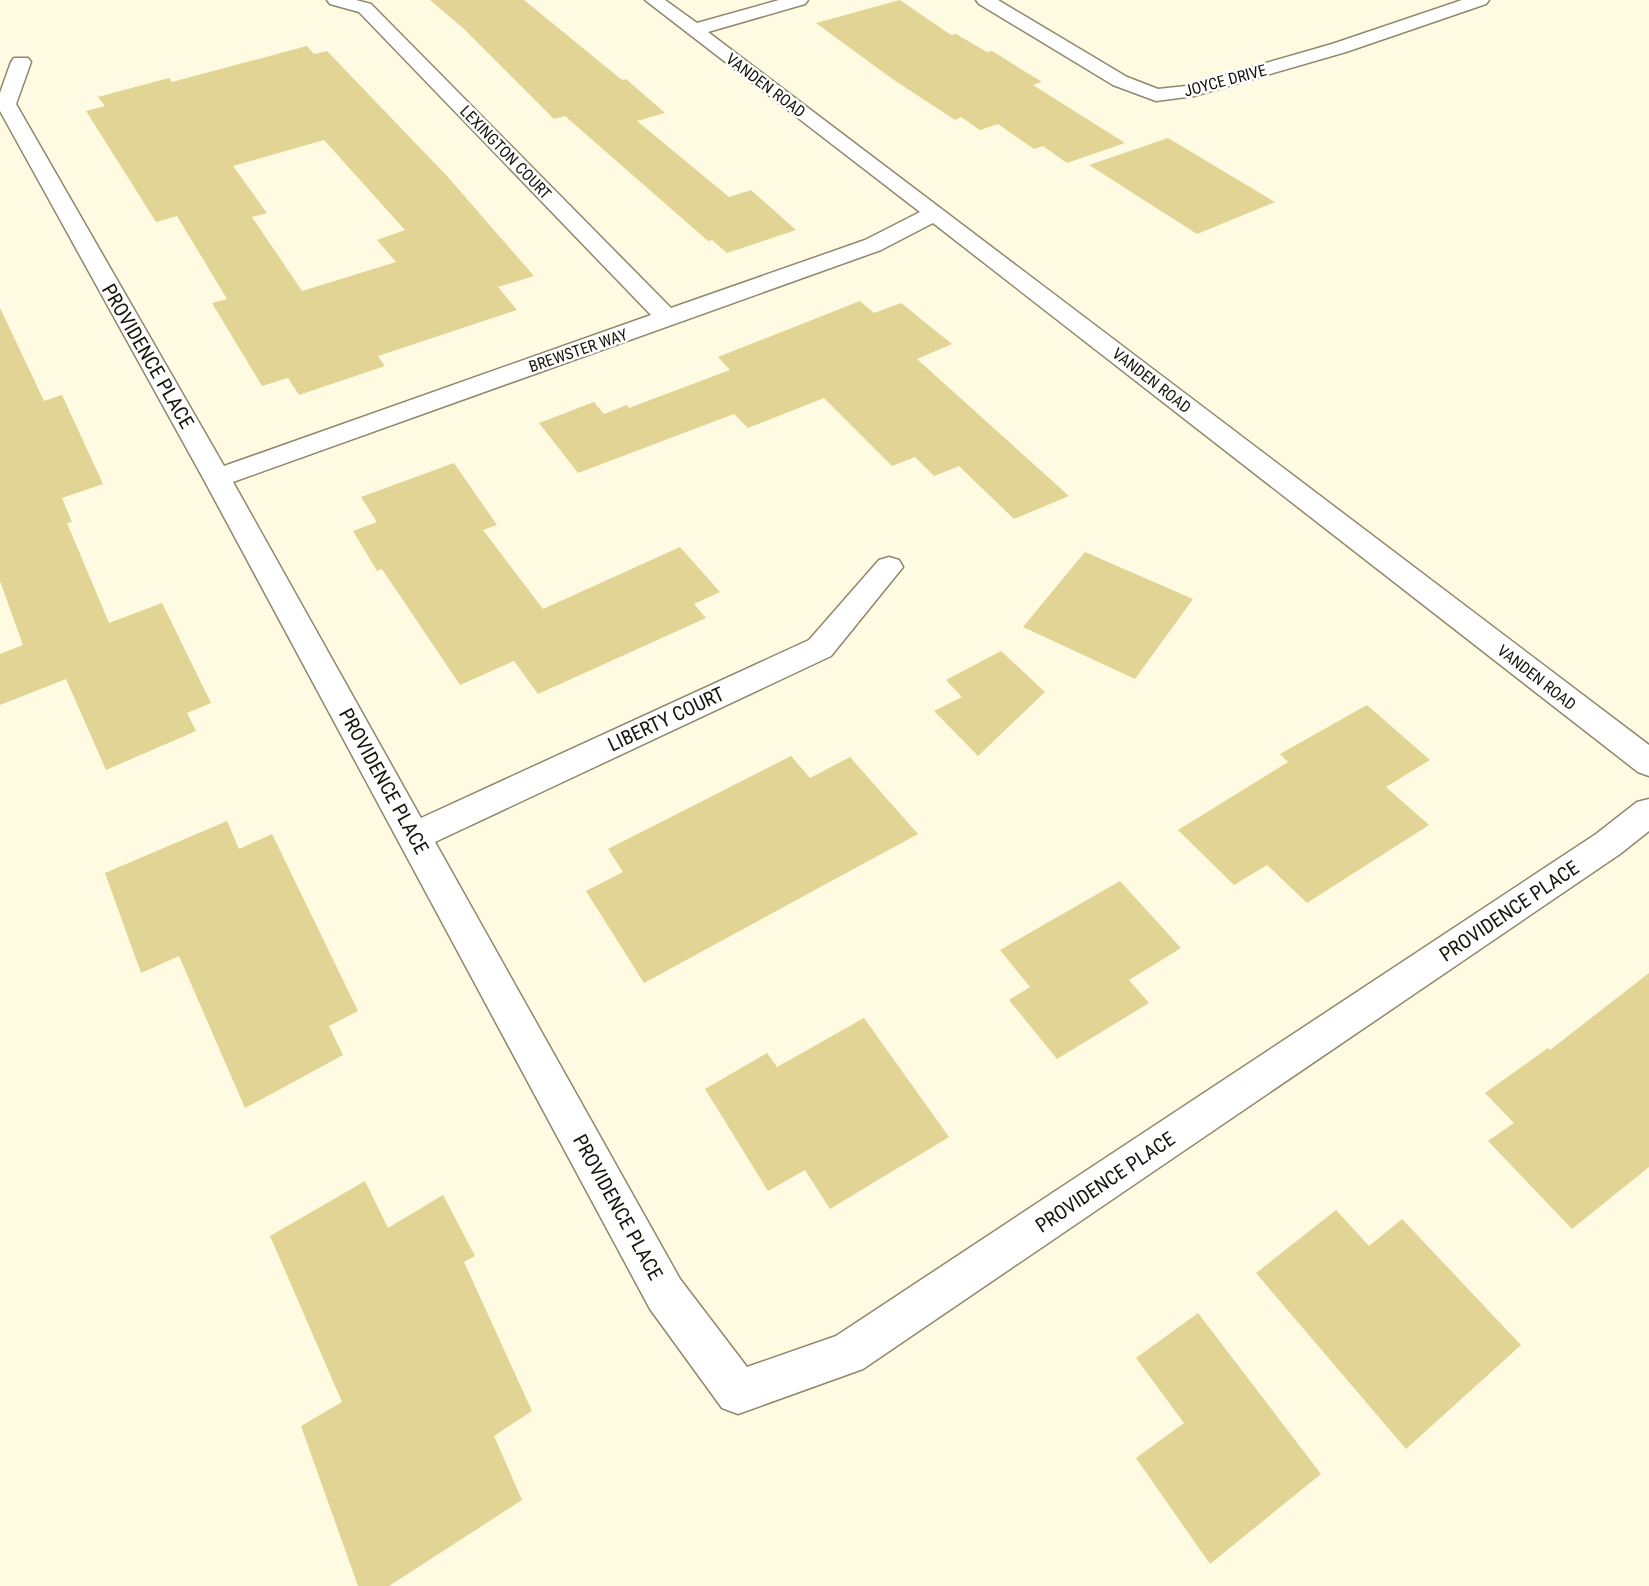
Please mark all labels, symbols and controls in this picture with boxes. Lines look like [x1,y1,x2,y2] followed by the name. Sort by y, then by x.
[722,49,809,121] street label: VANDEN ROAD
[1182,60,1268,101] street label: JOYCE DRIVE
[456,102,555,203] street label: LEXINGTON COURT
[97,279,199,433] street label: PROVIDENCE PLACE
[526,325,630,376] street label: BREWSTER WAY
[1109,344,1195,417] street label: VANDEN ROAD
[1494,641,1580,714] street label: VANDEN ROAD
[604,682,728,756] street label: LIBERTY COURT
[334,704,434,858] street label: PROVIDENCE PLACE
[1435,855,1583,966] street label: PROVIDENCE PLACE
[1031,1126,1179,1237] street label: PROVIDENCE PLACE
[568,1130,668,1284] street label: PROVIDENCE PLACE

